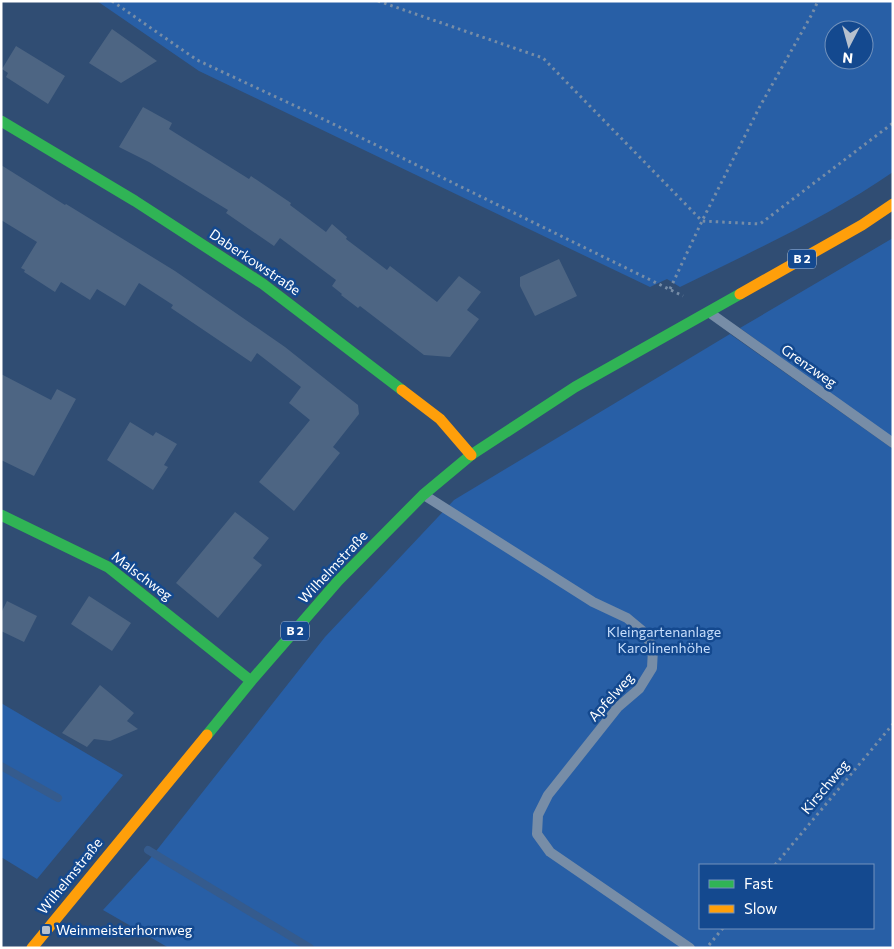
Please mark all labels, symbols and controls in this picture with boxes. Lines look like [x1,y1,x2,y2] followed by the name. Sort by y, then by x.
[824,20,874,70] north arrow
[841,49,854,67] text: N
[207,225,304,298] street label: Daberkowstraße
[788,250,816,268] road number: B 2
[778,340,841,391] street label: Grenzweg
[295,527,371,607] street label: Wilhelmstraße
[109,547,176,604] street label: Malschweg
[281,622,309,640] road number: B 2
[607,623,721,656] park label: Kleingartenanlage Karolinenhöhe
[584,668,637,725] street label: Apfelweg
[797,756,852,817] street label: Kirschweg
[34,834,106,917] street label: Wilhelmstraße
[699,864,874,929] legend
[744,874,773,892] text: Fast
[744,899,777,917] text: Slow
[56,921,193,938] place label: Weinmeisterhornweg
[40,924,52,936] marker: Weinmeisterhornweg

